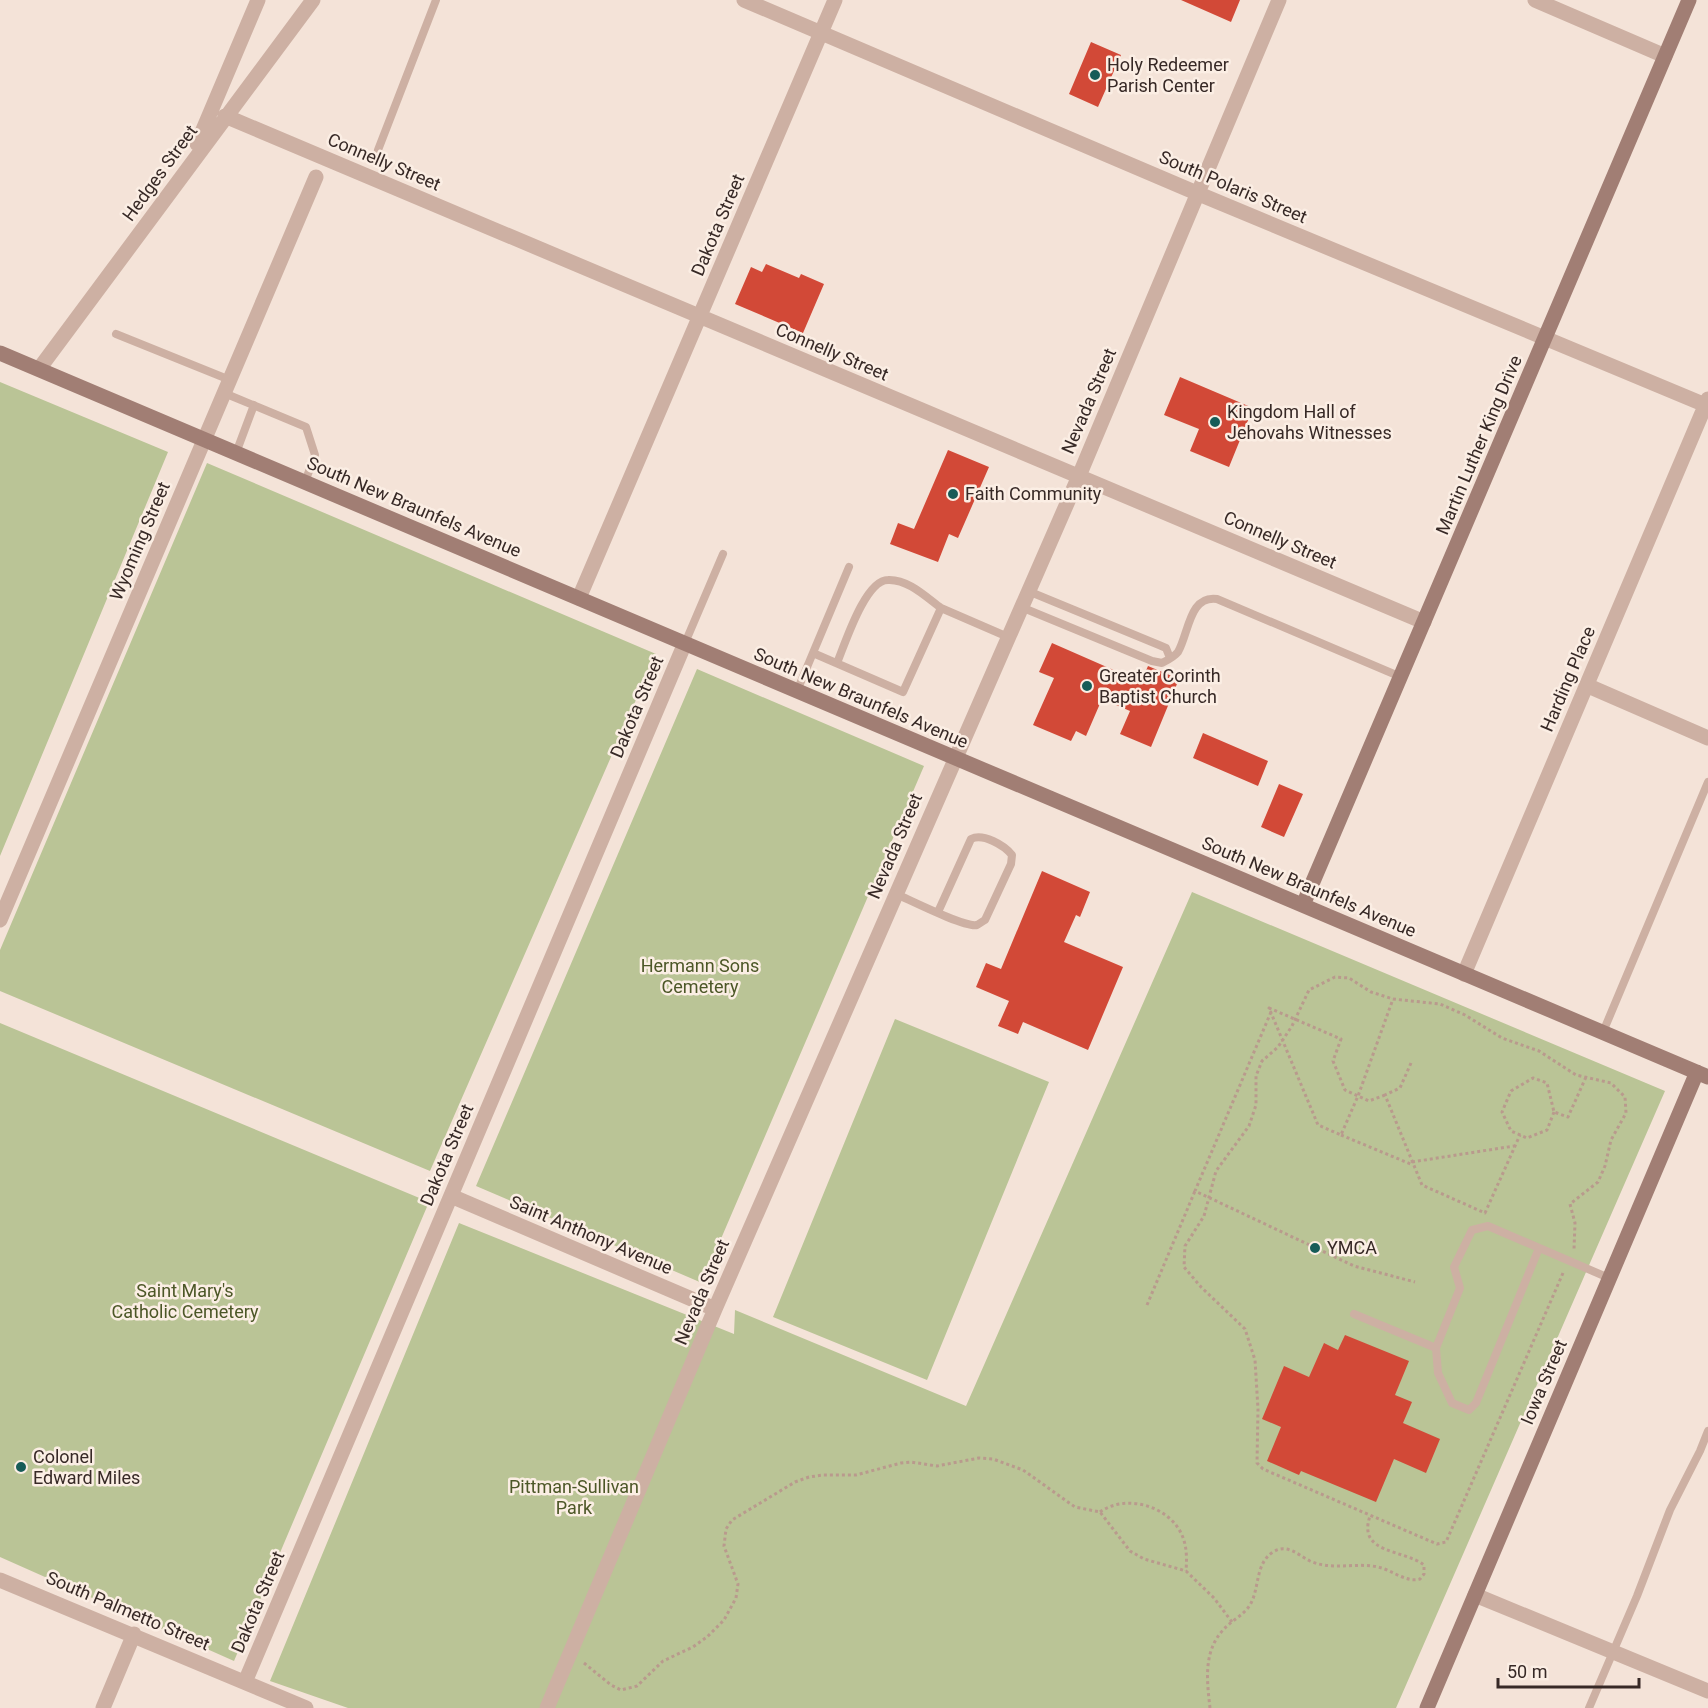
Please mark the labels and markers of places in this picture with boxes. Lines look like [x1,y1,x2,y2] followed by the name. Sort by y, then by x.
[1107,54,1229,96] place label: Holy Redeemer Parish Center
[1088,68,1102,82] marker: Holy Redeemer Parish Center
[1227,401,1392,443] place label: Kingdom Hall of Jehovahs Witnesses
[1208,415,1222,429] marker: Kingdom Hall of Jehovahs Witnesses
[965,483,1102,504] place label: Faith Community
[946,487,960,501] marker: Faith Community
[1099,665,1221,707] place label: Greater Corinth Baptist Church
[1080,679,1094,693] marker: Greater Corinth Baptist Church
[1327,1237,1377,1258] place label: YMCA
[1308,1241,1322,1255] marker: YMCA
[33,1446,140,1488] place label: Colonel Edward Miles
[14,1460,28,1474] marker: Colonel Edward Miles

